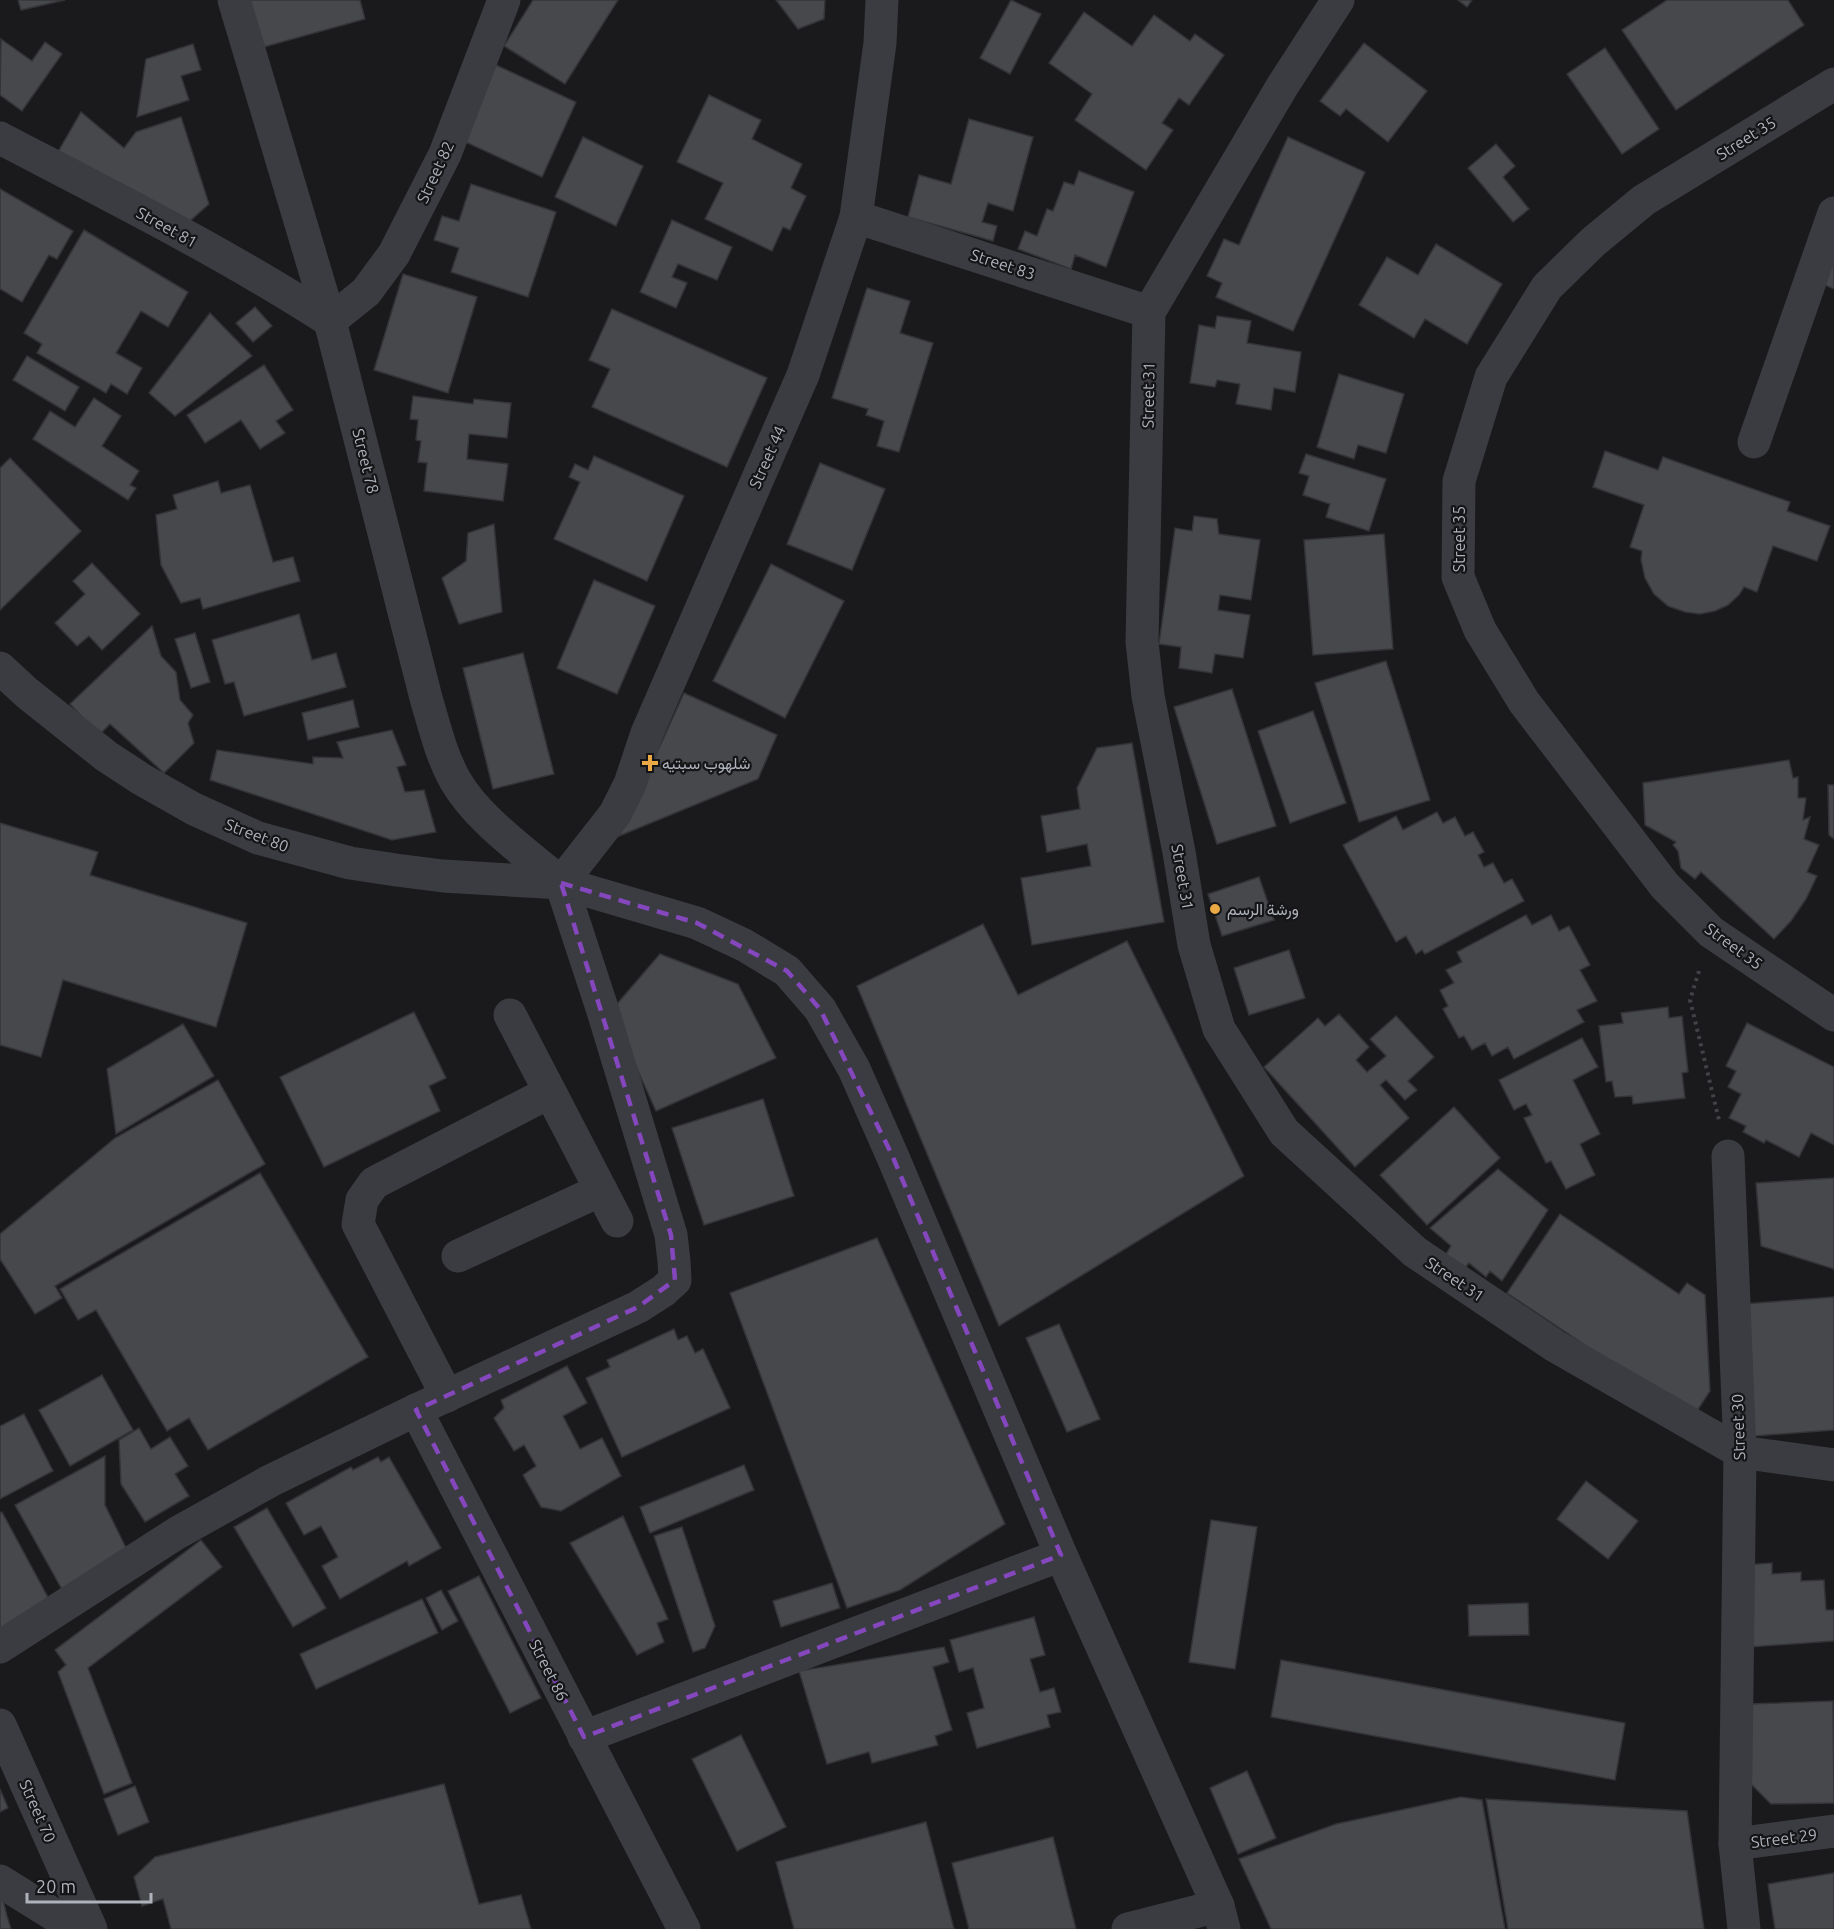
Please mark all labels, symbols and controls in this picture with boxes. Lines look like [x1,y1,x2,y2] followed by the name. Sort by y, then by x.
[1713,113,1779,163] street label: Street 35
[413,138,457,206] street label: Street 82
[134,203,200,251] street label: Street 81
[969,245,1037,283] street label: Street 83
[1138,362,1158,428] street label: Street 31
[745,423,789,491] street label: Street 44
[349,427,383,495] street label: Street 78
[1450,506,1468,572] street label: Street 35
[662,754,750,774] place label: شلهوب سبتيه
[643,756,657,770] marker: شلهوب سبتيه
[223,815,291,855] street label: Street 80
[1168,843,1198,911] street label: Street 31
[1227,900,1299,920] place label: ورشة الرسم
[1208,902,1222,916] marker: ورشة الرسم
[1702,919,1766,973] street label: Street 35
[1422,1253,1488,1305] street label: Street 31
[1728,1394,1748,1460] street label: Street 30
[526,1636,572,1704] street label: Street 86
[16,1777,60,1845] street label: Street 70
[1750,1825,1818,1851] street label: Street 29
[27,1866,152,1904] scale bar
[36,1876,76,1896] text: 20 m

